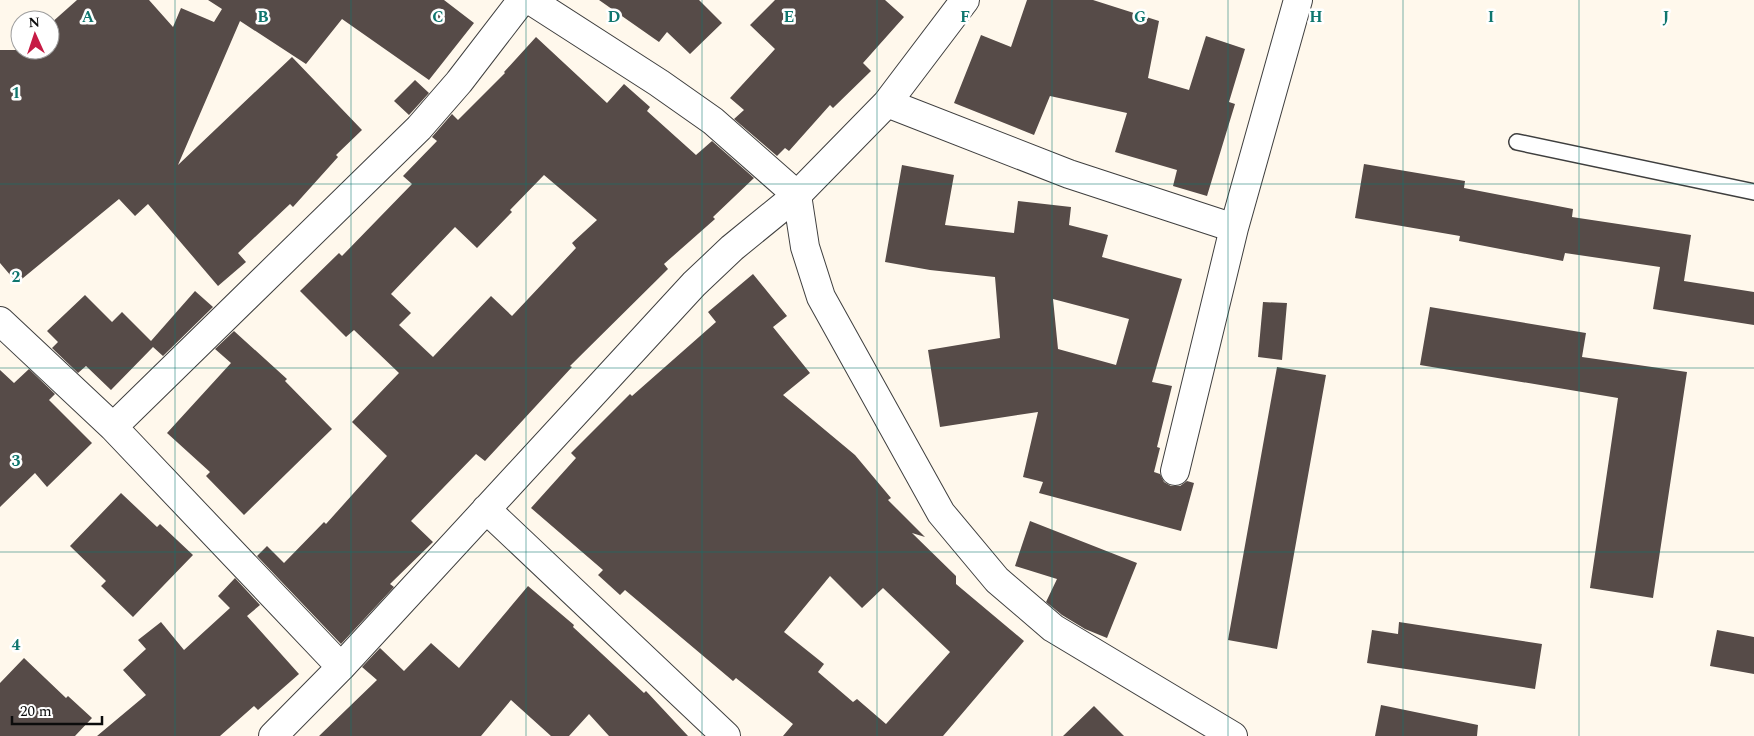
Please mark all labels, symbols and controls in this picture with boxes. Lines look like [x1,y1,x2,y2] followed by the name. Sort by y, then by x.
[82,5,95,29] text: A
[257,5,269,29] text: B
[432,5,444,29] text: C
[608,5,621,29] text: D
[784,5,794,29] text: E
[960,5,970,29] text: F
[1134,5,1146,29] text: G
[1309,5,1323,29] text: H
[1488,5,1494,29] text: I
[1663,5,1670,29] text: J
[10,10,60,60] north arrow
[28,12,41,33] text: N
[12,81,20,105] text: 1
[12,265,21,289] text: 2
[12,449,21,473] text: 3
[12,633,21,657] text: 4
[12,694,102,726] scale bar
[20,700,52,723] text: 20 m

